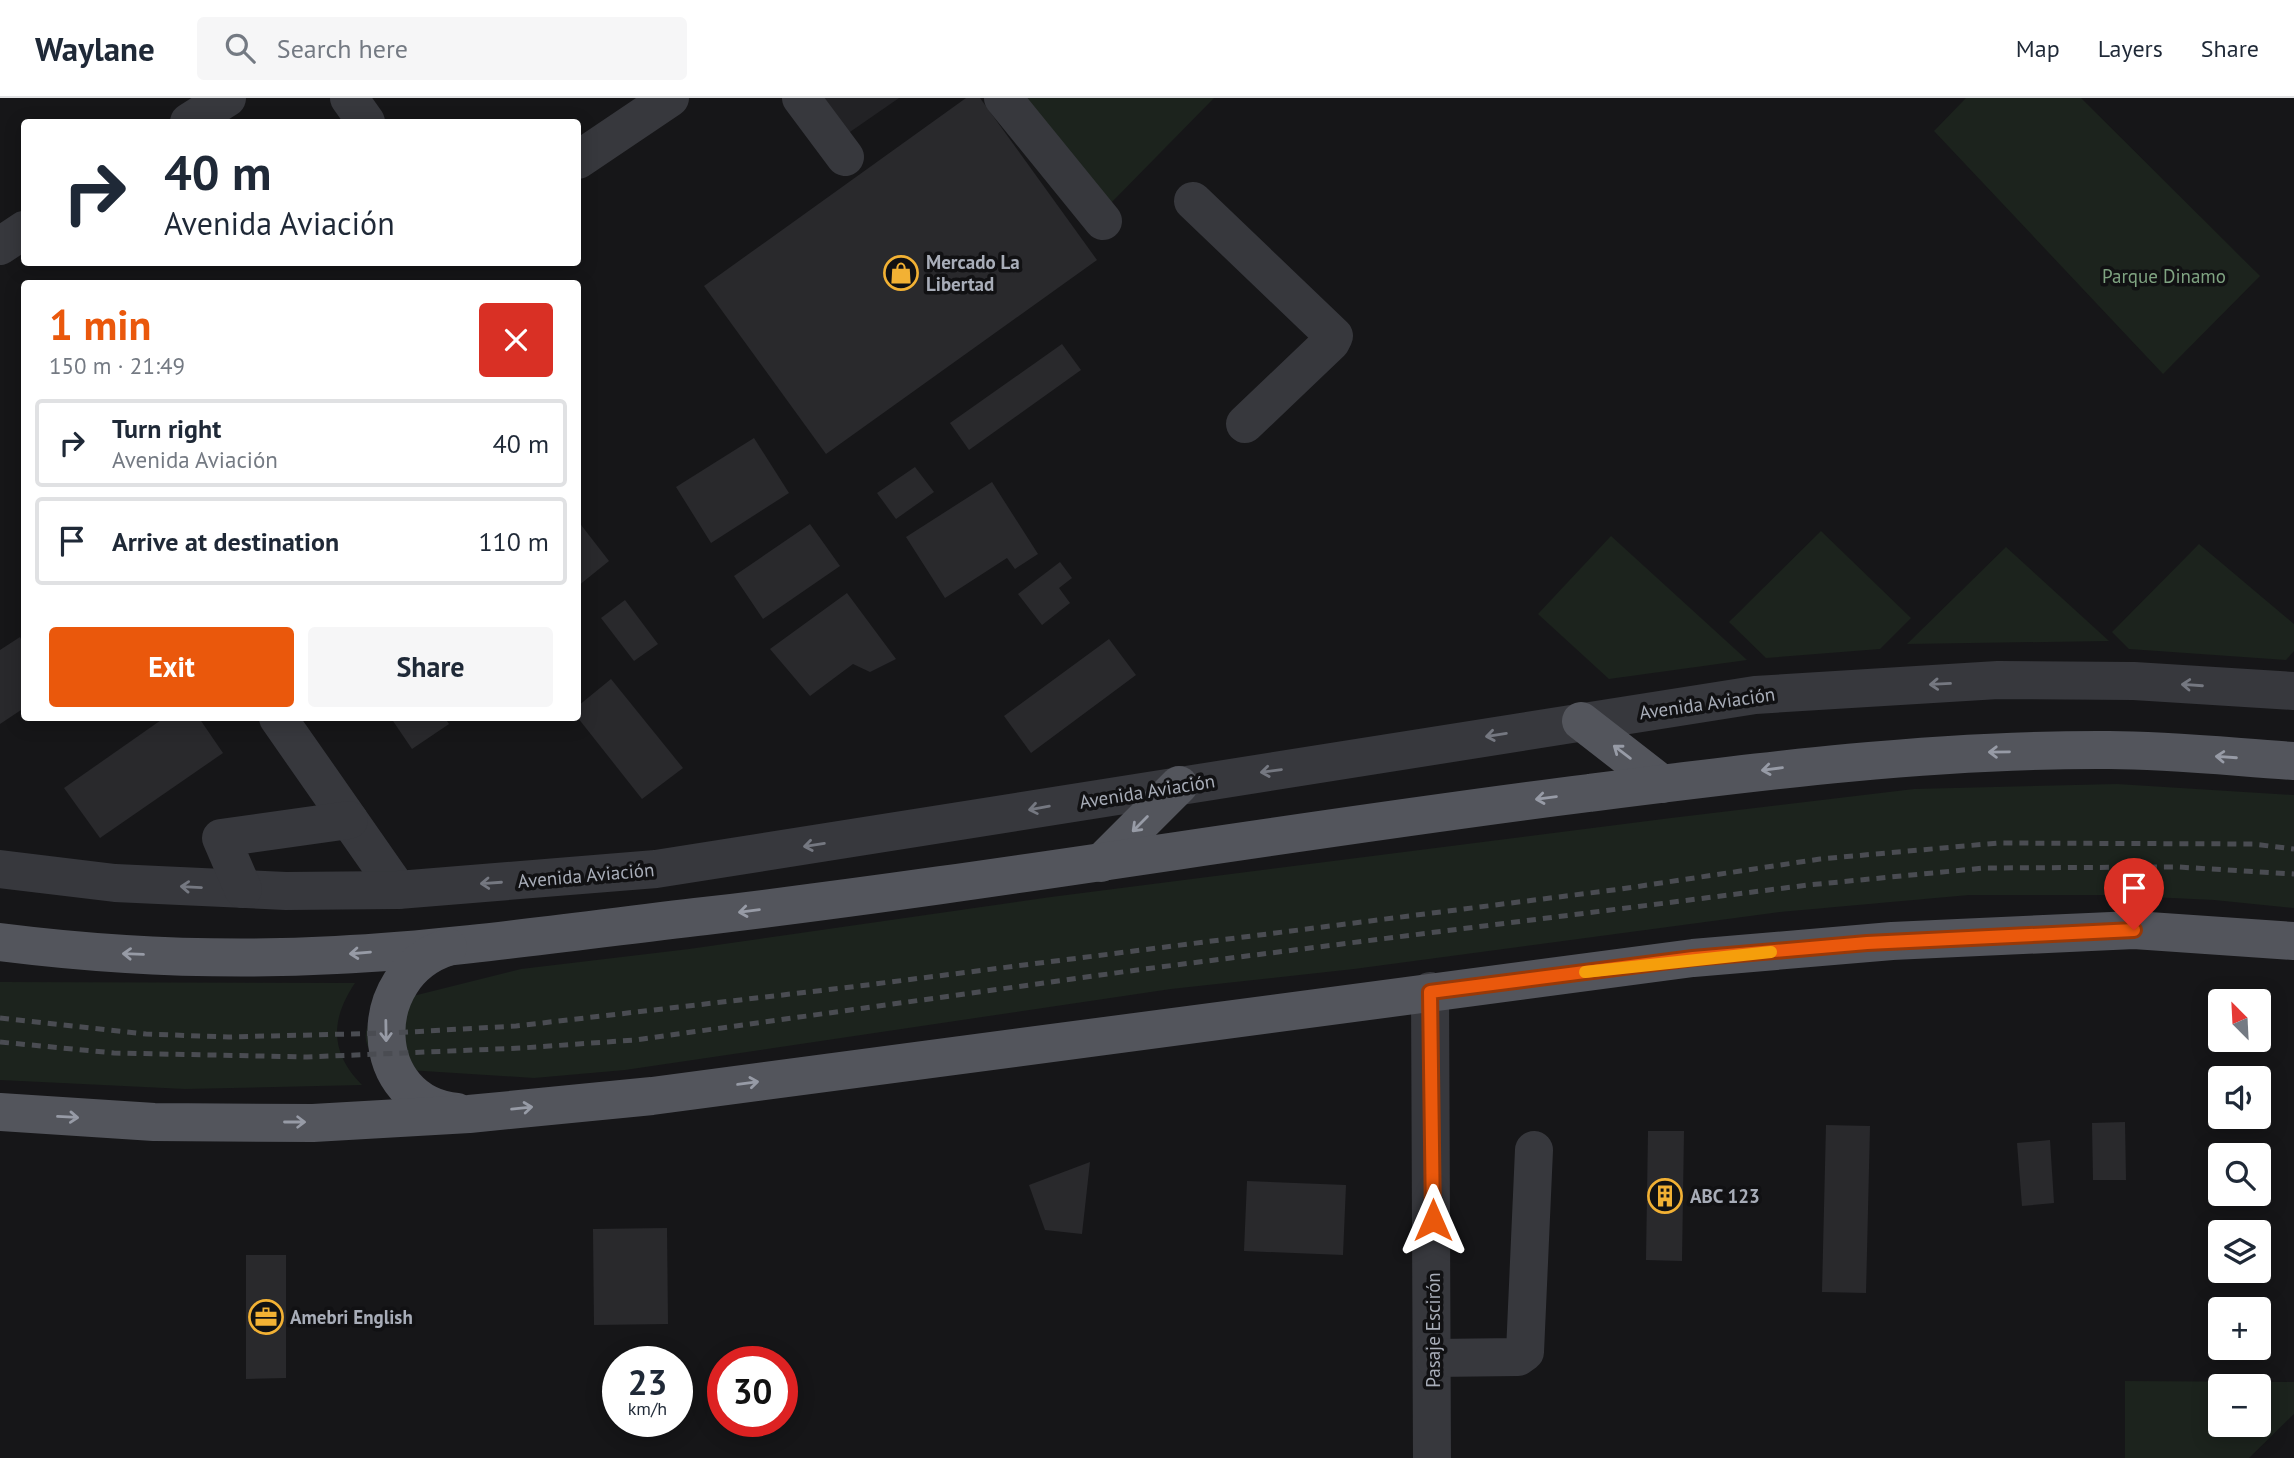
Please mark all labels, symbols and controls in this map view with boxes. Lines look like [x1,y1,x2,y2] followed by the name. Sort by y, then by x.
[197,17,687,80] search box
[35,27,155,70] text: Waylane
[221,29,259,67] icon: search
[277,32,408,65] text: Search here
[2016,33,2060,64] text: Map
[2098,33,2163,64] text: Layers
[2201,33,2259,64] text: Share
[164,140,271,204] text: 40 m
[49,147,140,238] icon: right
[164,202,395,244] text: Avenida Aviación
[926,250,1020,296] place label: Mercado La Libertad
[882,254,920,292] shop icon: Mercado La Libertad
[2102,264,2226,288] park label: Parque Dinamo
[49,297,151,352] text: 1 min
[479,303,553,377] button: close
[49,351,185,380] text: 150 m · 21:49
[112,412,221,445] text: Turn right
[53,424,91,462] icon: right
[493,427,549,460] text: 40 m
[112,445,278,474] text: Avenida Aviación
[53,522,91,560] icon: arrive
[112,525,339,558] text: Arrive at destination
[478,525,549,558] text: 110 m
[49,627,294,707] button: Exit
[308,627,553,707] button: Share
[1929,677,1952,690] one-way arrow
[2181,678,2204,691] one-way arrow
[1637,682,1777,724] street label: Avenida Aviación
[1485,729,1508,742] one-way arrow
[1613,745,1631,760] one-way arrow
[1987,745,2010,759] one-way arrow
[2215,750,2238,763] one-way arrow
[1761,763,1784,776] one-way arrow
[1260,764,1283,777] one-way arrow
[1077,768,1217,814] street label: Avenida Aviación
[1535,792,1558,805] one-way arrow
[1028,802,1051,815] one-way arrow
[1131,815,1148,832] one-way arrow
[803,839,826,852] one-way arrow
[517,857,655,893] street label: Avenida Aviación
[2104,858,2164,930] pin
[2115,869,2153,907] icon: arrive
[480,877,503,890] one-way arrow
[179,880,202,893] one-way arrow
[738,904,761,917] one-way arrow
[122,947,145,961] one-way arrow
[350,947,372,960] one-way arrow
[2208,989,2272,1052] north arrow
[2208,989,2271,1437] map controls
[380,1019,393,1042] one-way arrow
[2208,1066,2271,1129] button: sound
[737,1076,759,1089] one-way arrow
[511,1102,533,1115] one-way arrow
[56,1110,79,1123] one-way arrow
[284,1116,307,1129] one-way arrow
[2208,1143,2271,1206] button: search
[1646,1177,1684,1215] building icon: ABC 123
[1396,1183,1470,1257] position arrow
[1690,1184,1760,1208] place label: ABC 123
[2208,1220,2271,1283] button: layers
[1421,1272,1445,1388] street label: Pasaje Escirón
[2208,1297,2271,1360] button: +
[247,1298,285,1336] office icon: Amebri English
[290,1305,413,1329] place label: Amebri English
[707,1346,798,1437] speed limit sign: 30
[628,1359,667,1405] text: 23
[2208,1374,2271,1437] button: −
[628,1397,667,1420] text: km/h

